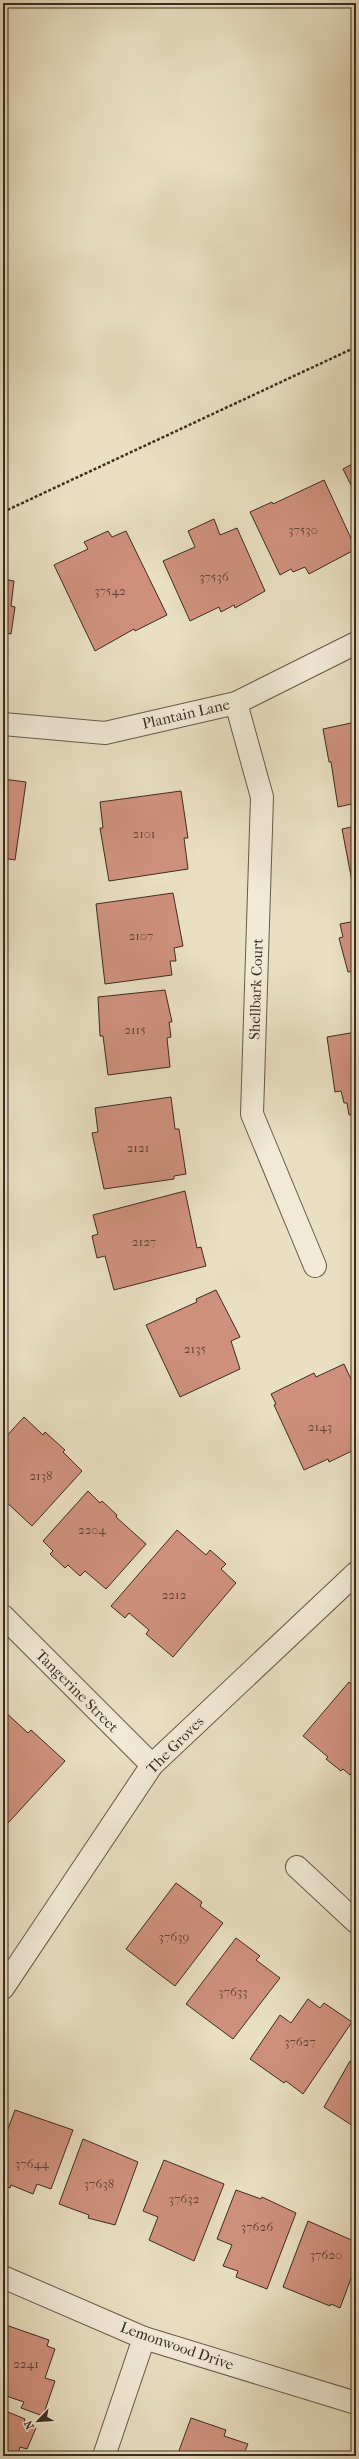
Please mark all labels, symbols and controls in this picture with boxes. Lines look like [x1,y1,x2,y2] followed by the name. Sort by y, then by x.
[288,522,318,537] house number: 37530
[199,569,230,584] house number: 37536
[94,583,126,598] house number: 37542
[140,695,232,733] street label: Plantain Lane
[133,826,156,841] house number: 2101
[129,928,153,943] house number: 2107
[245,937,267,1040] street label: Shellbark Court
[124,1022,146,1037] house number: 2115
[127,1140,149,1155] house number: 2121
[132,1234,156,1249] house number: 2127
[184,1341,207,1356] house number: 2135
[308,1419,332,1434] house number: 2143
[29,1468,53,1483] house number: 2138
[78,1522,106,1537] house number: 2204
[162,1587,187,1602] house number: 2212
[32,1646,123,1737] street label: Tangerine Street
[143,1712,208,1777] street label: The Groves
[159,1929,190,1944] house number: 37639
[218,1984,248,1999] house number: 37633
[284,2034,316,2049] house number: 37627
[15,2156,49,2171] house number: 37644
[84,2176,114,2191] house number: 37638
[169,2191,200,2206] house number: 37632
[241,2219,274,2234] house number: 37626
[310,2247,342,2262] house number: 37620
[118,2318,237,2374] street label: Lemonwood Drive
[13,2356,39,2371] house number: 2241
[18,2401,58,2441] north arrow
[21,2418,37,2432] text: N

